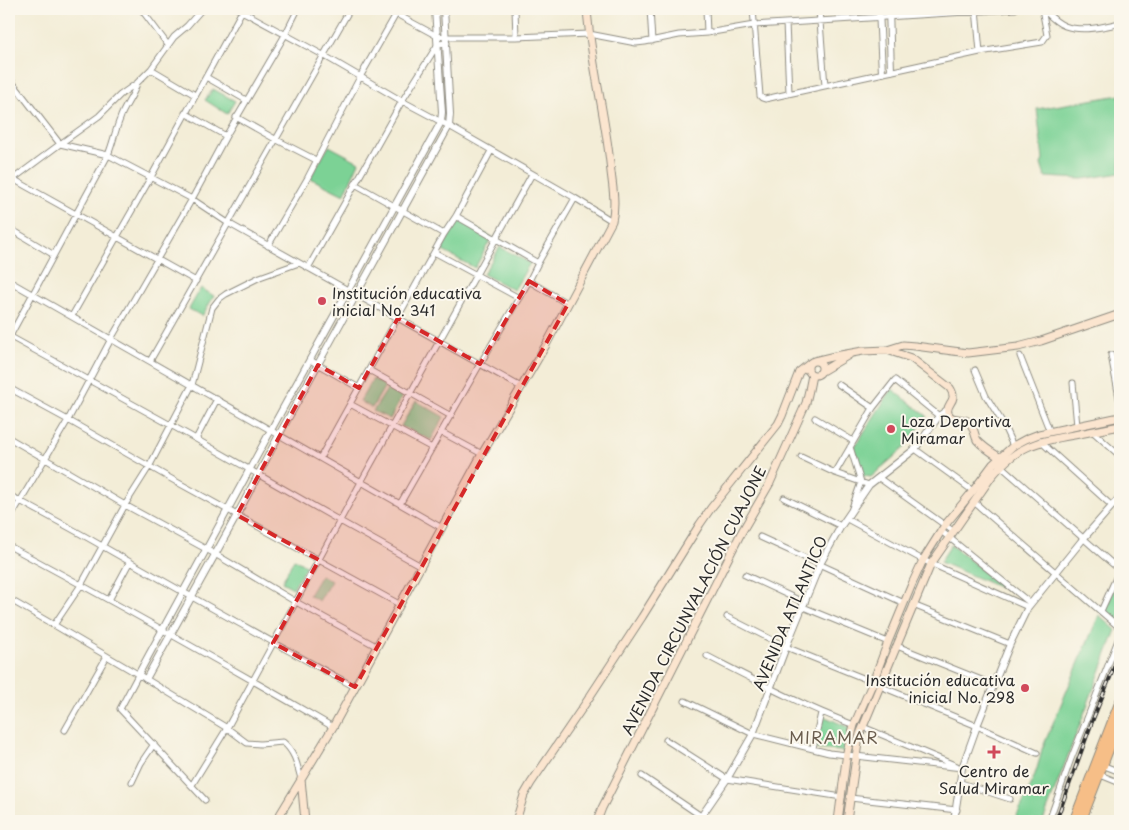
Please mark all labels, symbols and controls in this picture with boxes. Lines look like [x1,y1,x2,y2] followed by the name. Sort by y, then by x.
[332,281,482,321] place label: Institución educativa inicial No. 341
[316,295,328,307] marker: Institución educativa inicial No. 341
[901,409,1011,449] place label: Loza Deportiva Miramar
[885,423,897,435] marker: Loza Deportiva Miramar
[615,461,771,739] street label: AVENIDA CIRCUNVALACIÓN CUAJONE
[746,532,832,694] street label: AVENIDA ATLANTICO
[866,668,1016,708] place label: Institución educativa inicial No. 298
[1019,682,1031,694] marker: Institución educativa inicial No. 298
[789,725,879,749] district label: MIRAMAR
[987,745,1001,759] marker: Centro de Salud Miramar
[939,759,1050,799] place label: Centro de Salud Miramar

